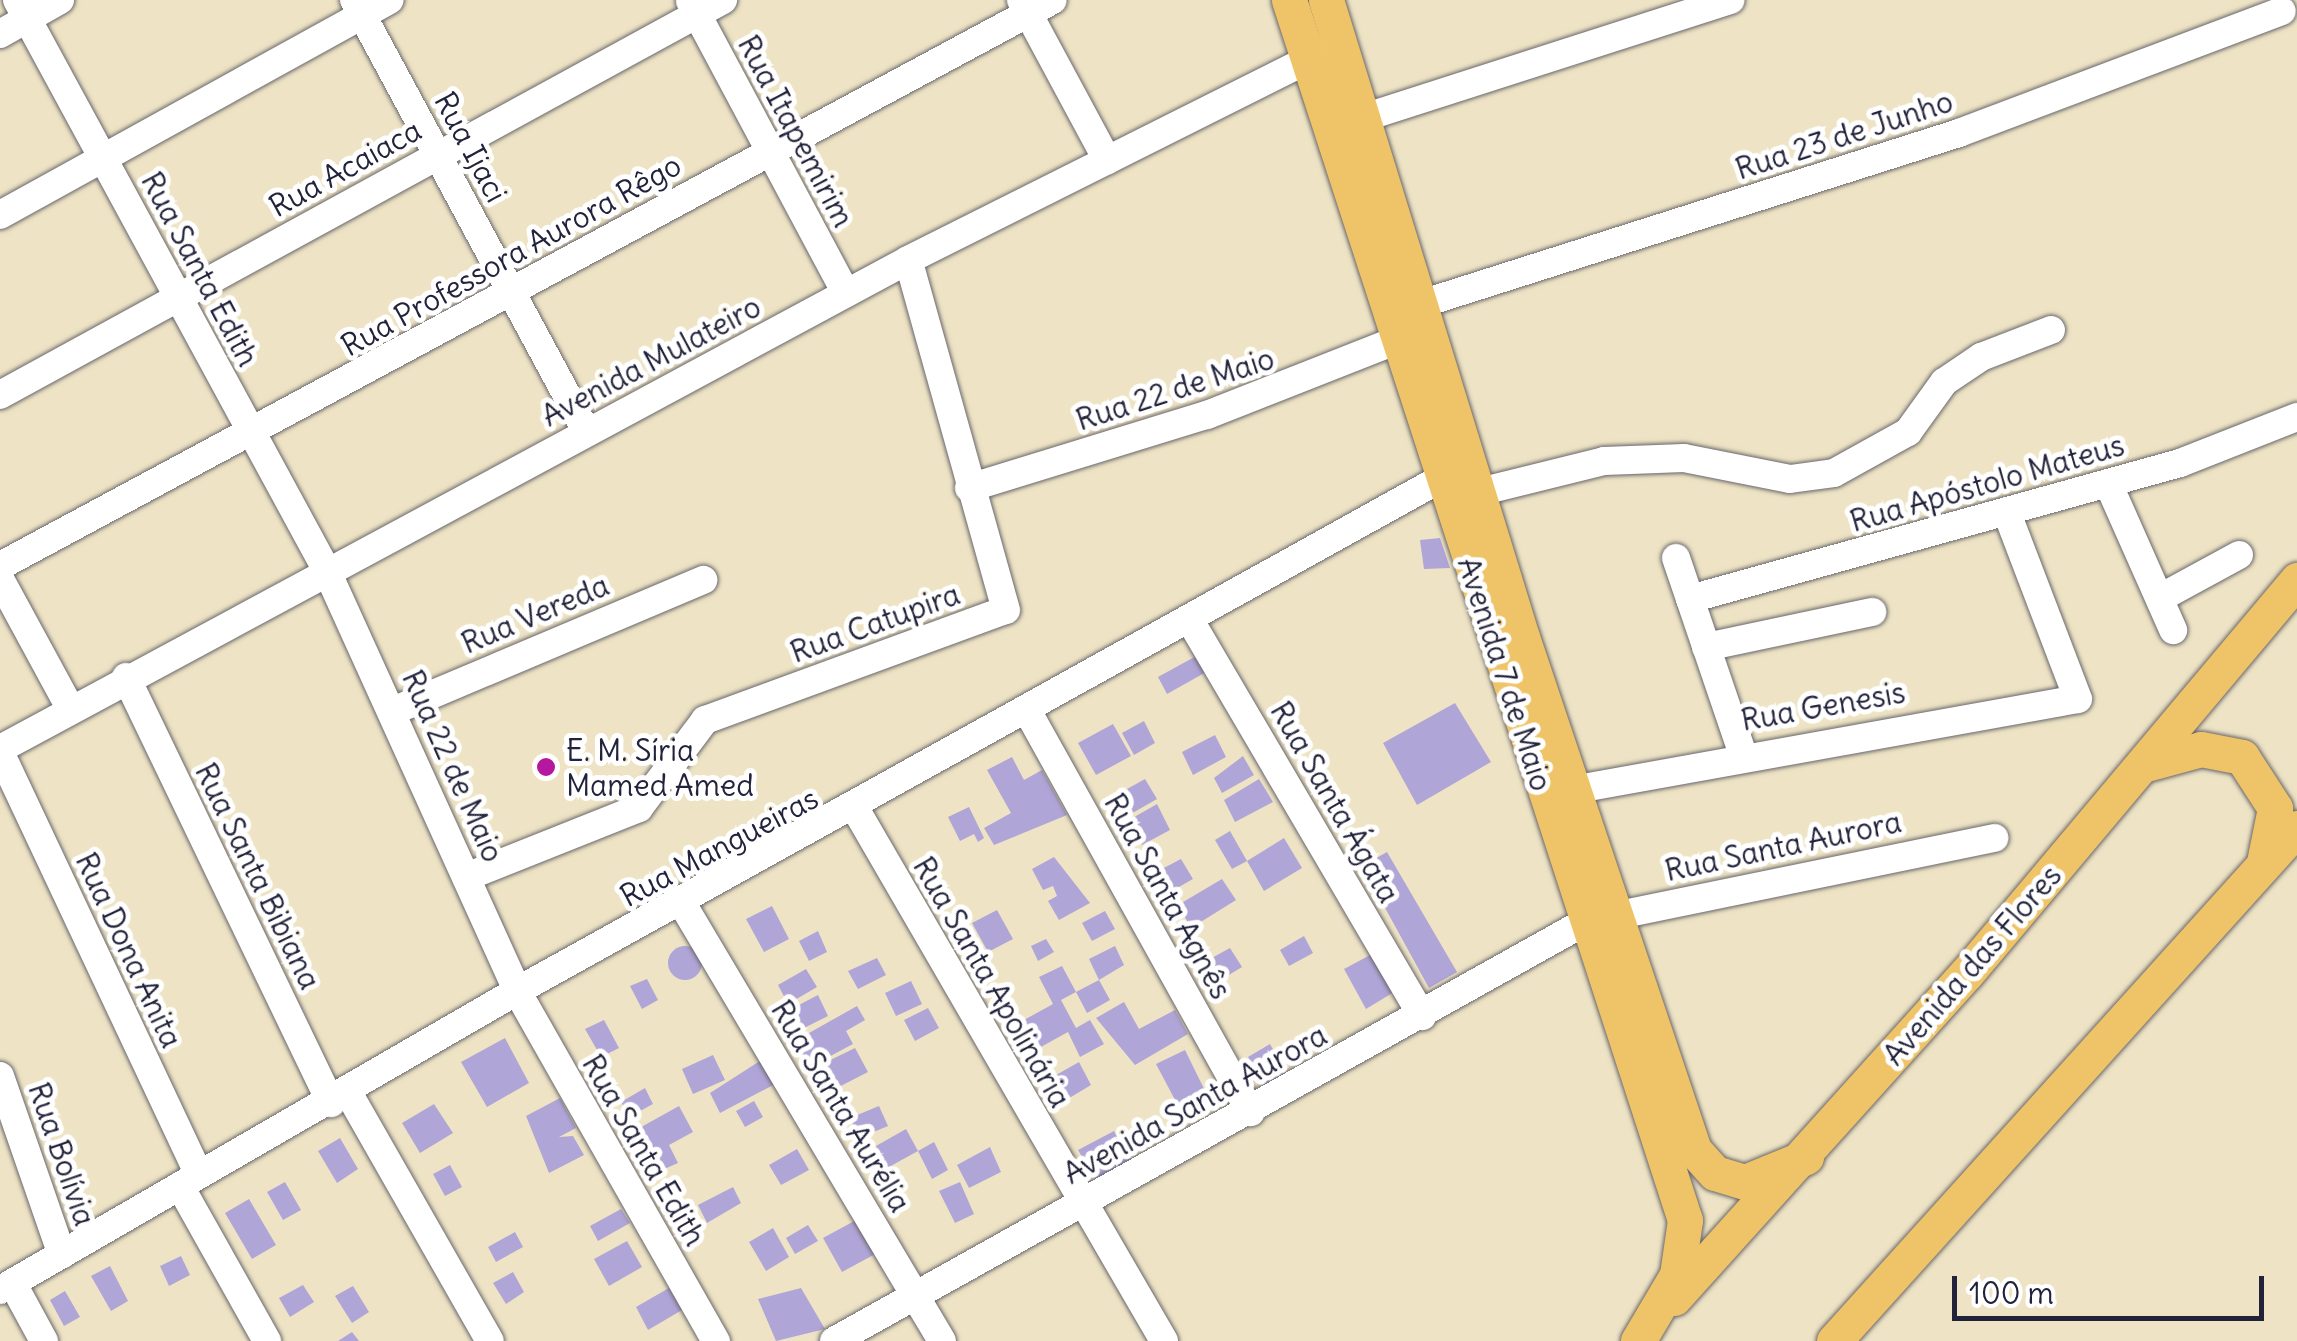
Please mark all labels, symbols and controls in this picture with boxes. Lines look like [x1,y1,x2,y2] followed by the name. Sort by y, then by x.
[730,29,862,233] street label: Rua Itapemirim
[1731,83,1957,187] street label: Rua 23 de Junho
[427,86,515,208] street label: Rua Ijaci
[263,112,427,224] street label: Rua Acaiaca
[335,146,687,364] street label: Rua Professora Aurora Rêgo
[134,166,266,372] street label: Rua Santa Edith
[535,288,767,434] street label: Avenida Mulateiro
[1071,340,1279,438] street label: Rua 22 de Maio
[1846,427,2128,539] street label: Rua Apóstolo Mateus
[1450,553,1560,795] street label: Avenida 7 de Maio
[456,567,614,661] street label: Rua Vereda
[785,576,965,670] street label: Rua Catupira
[395,664,511,868] street label: Rua 22 de Maio
[1738,674,1908,738] street label: Rua Genesis
[1263,695,1407,909] street label: Rua Santa Ágata
[566,732,754,802] place label: E. M. Síria Mamed Amed
[535,756,557,778] marker: E. M. Síria Mamed Amed
[188,757,328,995] street label: Rua Santa Bibiana
[614,780,824,914] street label: Rua Mangueiras
[1097,787,1239,1005] street label: Rua Santa Agnês
[1662,803,1904,889] street label: Rua Santa Aurora
[68,847,190,1053] street label: Rua Dona Anita
[906,850,1078,1114] street label: Rua Santa Apolinária
[1875,858,2069,1072] street label: Avenida das Flores
[764,994,918,1218] street label: Rua Santa Aurélia
[1057,1017,1333,1191] street label: Avenida Santa Aurora
[575,1048,713,1252] street label: Rua Santa Edith
[21,1078,103,1230] street label: Rua Bolívia
[1957,1256,2270,1318] scale bar
[1969,1274,2054,1312] text: 100 m

